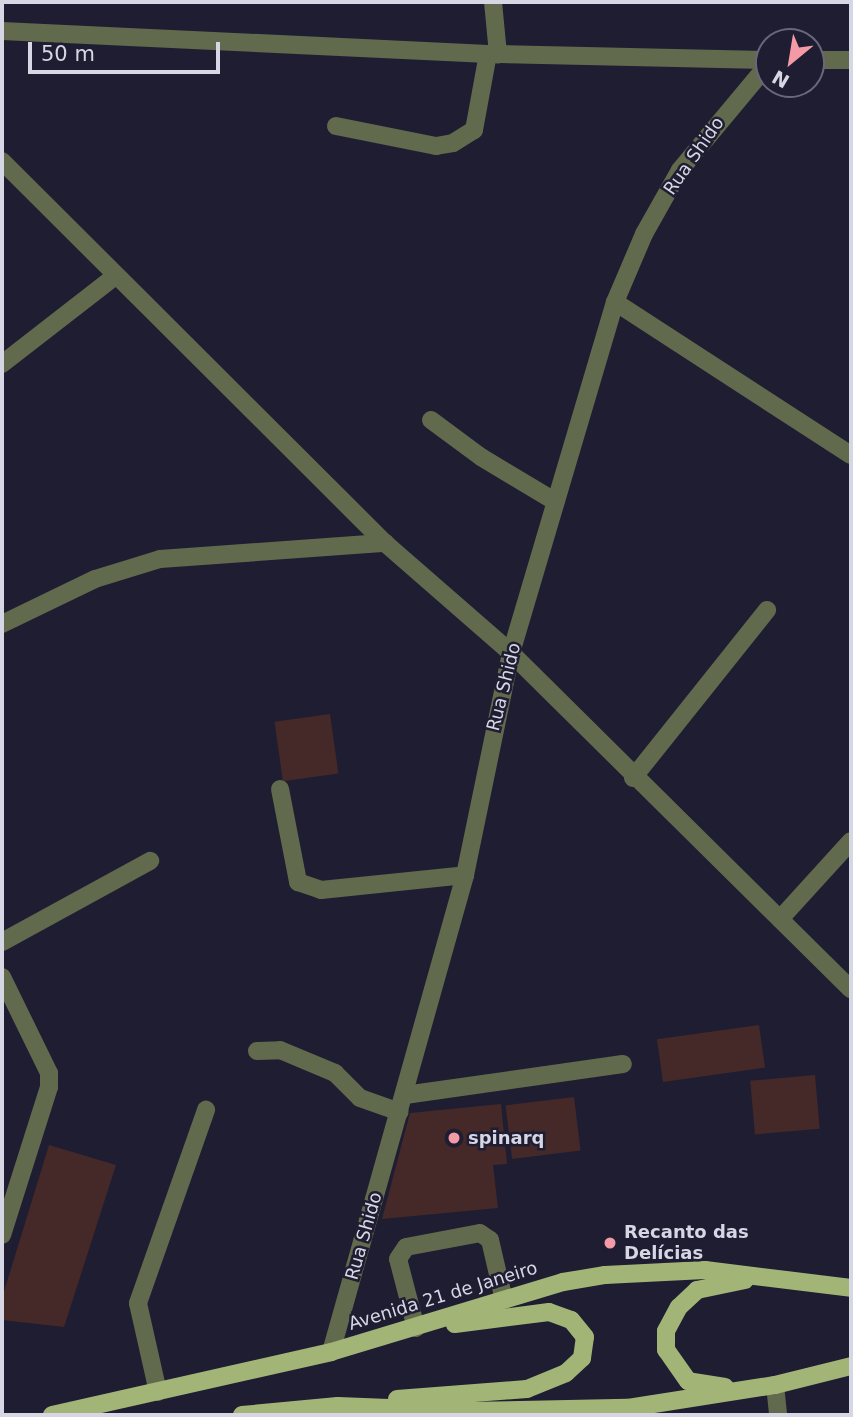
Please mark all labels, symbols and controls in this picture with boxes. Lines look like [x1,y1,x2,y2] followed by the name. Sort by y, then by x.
[32,28,224,72] scale bar
[755,28,825,98] north arrow
[41,42,95,66] text: 50 m
[768,66,793,93] text: N
[659,113,729,199] street label: Rua Shido
[483,641,525,733] street label: Rua Shido
[468,1127,544,1149] place label: spinarq
[446,1130,462,1146] marker: spinarq
[341,1190,387,1282] street label: Rua Shido
[624,1222,749,1264] place label: Recanto das Delícias
[602,1235,618,1251] marker: Recanto das Delícias
[346,1257,540,1335] street label: Avenida 21 de Janeiro

